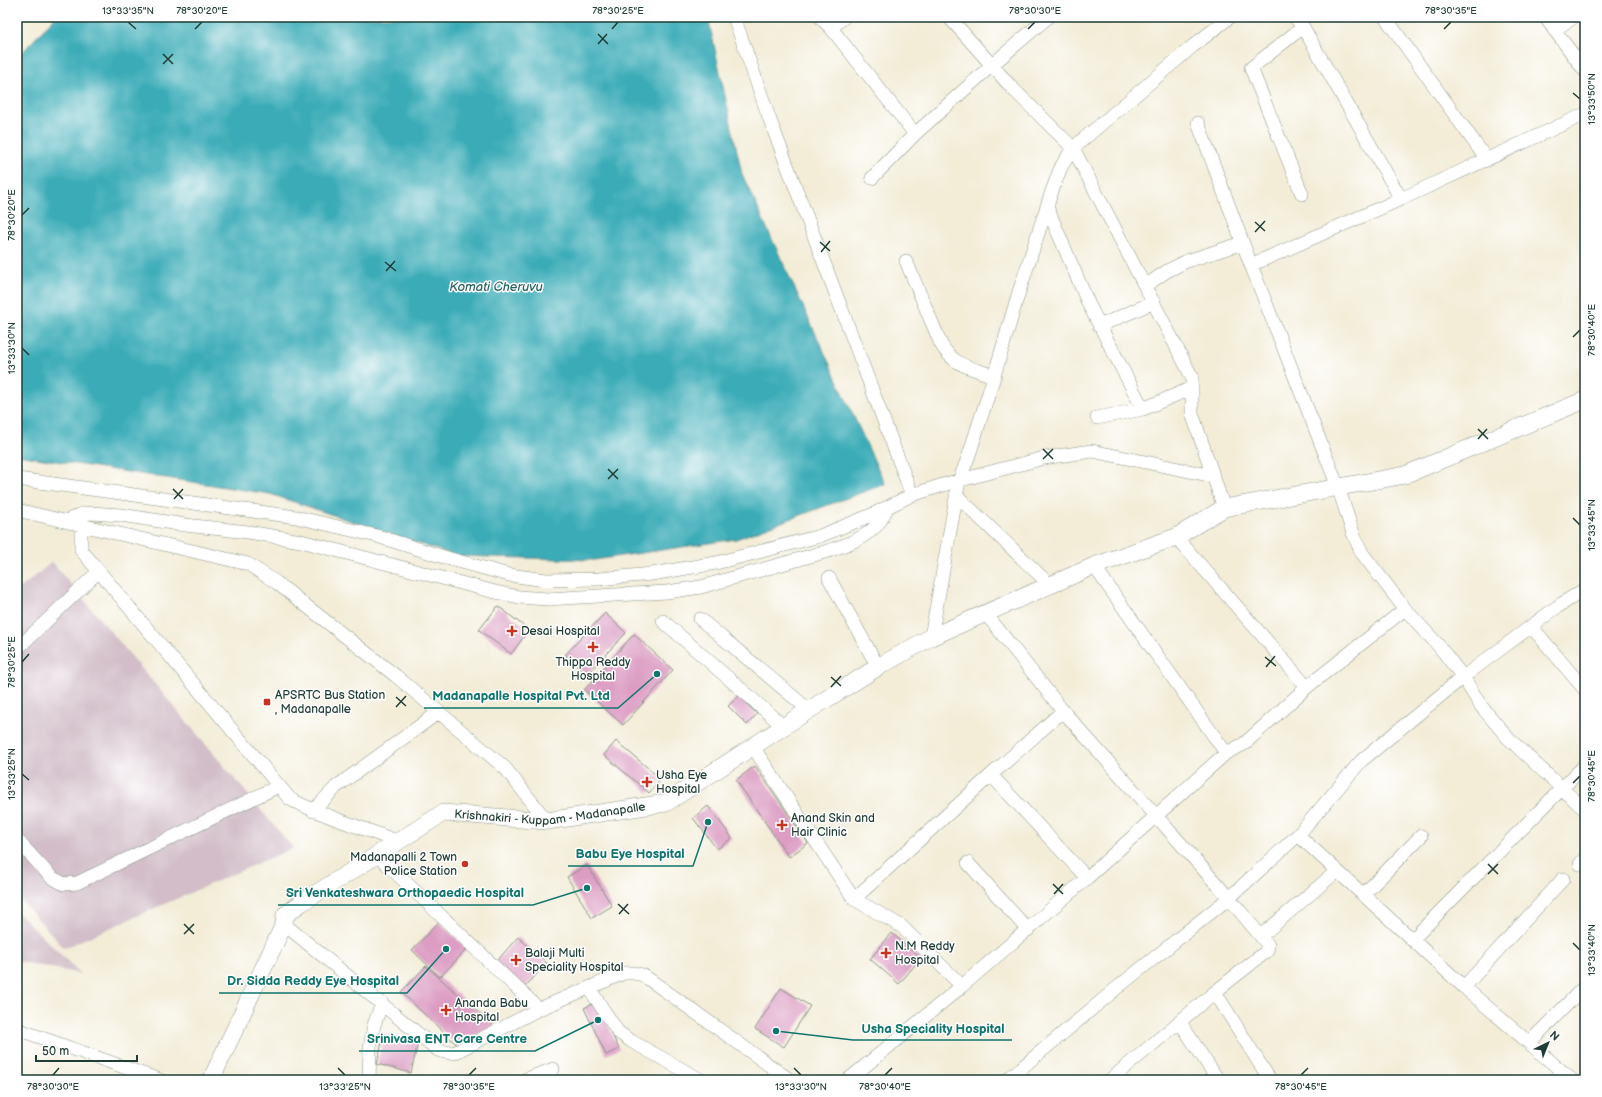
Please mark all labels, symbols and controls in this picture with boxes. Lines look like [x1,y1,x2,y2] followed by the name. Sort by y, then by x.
[102,5,154,17] text: 13°33'35"N
[176,5,228,17] text: 78°30'20"E
[592,5,644,17] text: 78°30'25"E
[1009,5,1061,17] text: 78°30'30"E
[1425,5,1477,17] text: 78°30'35"E
[1586,73,1598,125] text: 13°33'50"N
[6,189,18,241] text: 78°30'20"E
[449,279,543,295] water label: Komati Cheruvu
[1586,304,1598,356] text: 78°30'40"E
[6,322,18,374] text: 13°33'30"N
[1586,499,1598,551] text: 13°33'45"N
[521,624,600,639] place label: Desai Hospital
[506,625,518,637] marker: Desai Hospital
[6,636,18,688] text: 78°30'25"E
[587,641,599,653] marker: Thippa Reddy Hospital
[555,655,631,684] place label: Thippa Reddy Hospital
[424,683,618,708] callout: Madanapalle Hospital Pvt. Ltd
[275,688,385,717] place label: APSRTC Bus Station , Madanapalle
[432,688,610,704] text: Madanapalle Hospital Pvt. Ltd
[262,697,272,707] marker: APSRTC Bus Station , Madanapalle
[6,748,18,800] text: 13°33'25"N
[1586,750,1598,802] text: 78°30'45"E
[656,768,707,797] place label: Usha Eye Hospital
[641,776,653,788] marker: Usha Eye Hospital
[454,799,647,829] street label: Krishnakiri - Kuppam - Madanapalle
[791,811,875,840] place label: Anand Skin and Hair Clinic
[776,819,788,831] marker: Anand Skin and Hair Clinic
[568,841,693,866] callout: Babu Eye Hospital
[575,846,685,862] text: Babu Eye Hospital
[350,850,457,879] place label: Madanapalli 2 Town Police Station
[460,859,470,869] marker: Madanapalli 2 Town Police Station
[278,880,533,905] callout: Sri Venkateshwara Orthopaedic Hospital
[286,885,524,901] text: Sri Venkateshwara Orthopaedic Hospital
[1586,924,1598,976] text: 13°33'40"N
[895,939,955,968] place label: N.M Reddy Hospital
[525,946,623,975] place label: Balaji Multi Speciality Hospital
[880,947,892,959] marker: N.M Reddy Hospital
[510,954,522,966] marker: Balaji Multi Speciality Hospital
[219,968,407,993] callout: Dr. Sidda Reddy Eye Hospital
[227,973,399,989] text: Dr. Sidda Reddy Eye Hospital
[455,996,528,1025] place label: Ananda Babu Hospital
[440,1004,452,1016] marker: Ananda Babu Hospital
[853,1015,1012,1040] callout: Usha Speciality Hospital
[861,1021,1005,1037] text: Usha Speciality Hospital
[1528,1023,1568,1063] north arrow
[359,1026,535,1051] callout: Srinivasa ENT Care Centre
[1547,1028,1562,1044] text: N
[367,1031,527,1047] text: Srinivasa ENT Care Centre
[36,1037,137,1063] scale bar
[42,1044,69,1059] text: 50 m
[27,1081,79,1093] text: 78°30'30"E
[319,1081,371,1093] text: 13°33'25"N
[443,1081,495,1093] text: 78°30'35"E
[775,1081,827,1093] text: 13°33'30"N
[859,1081,911,1093] text: 78°30'40"E
[1275,1081,1327,1093] text: 78°30'45"E

